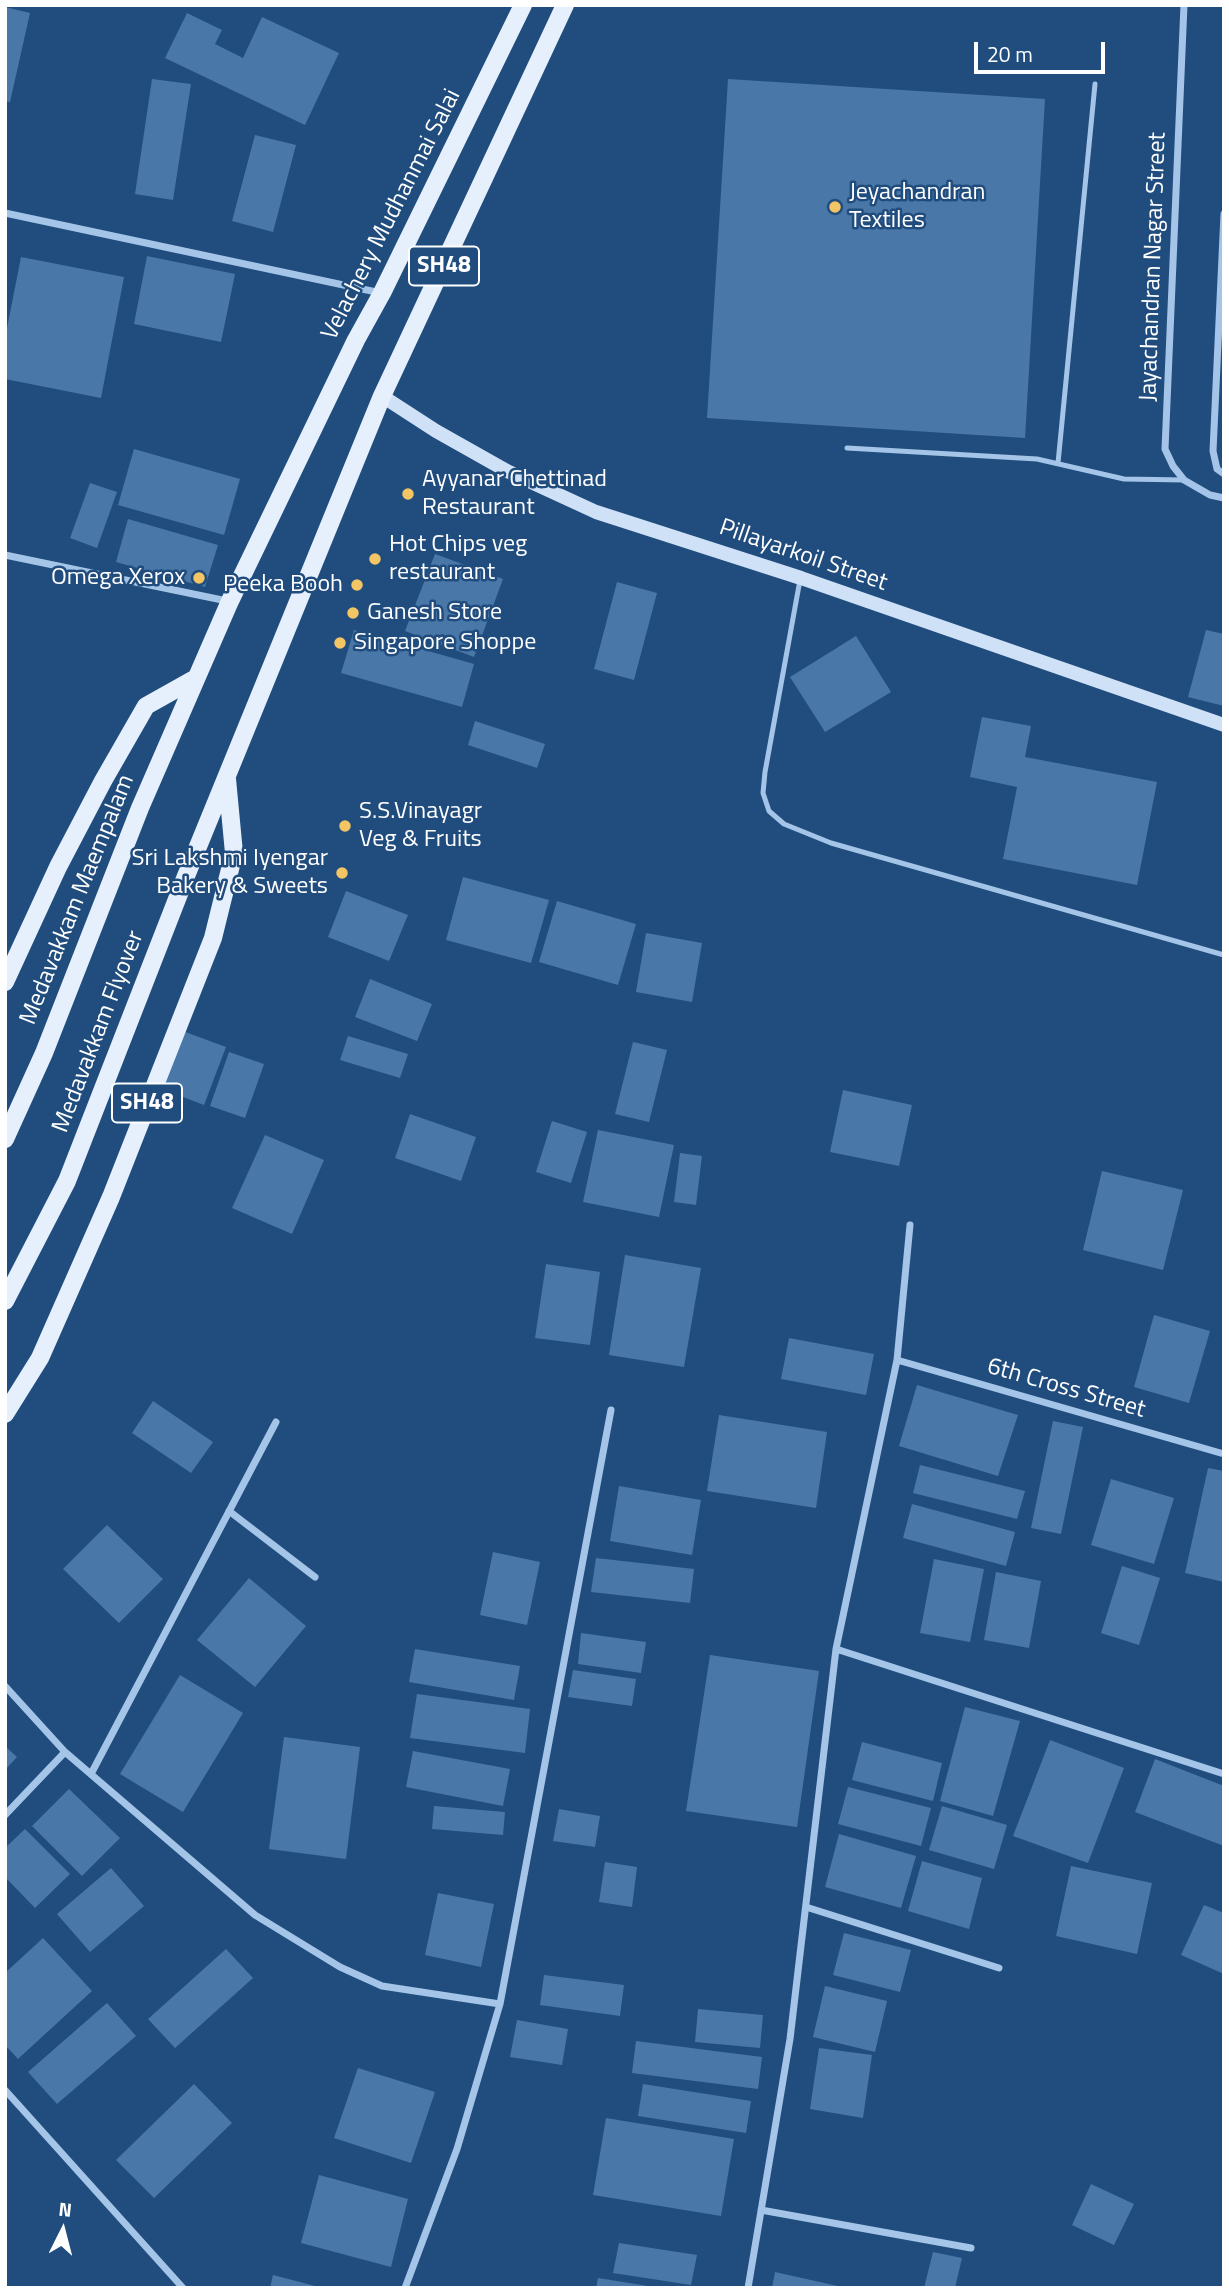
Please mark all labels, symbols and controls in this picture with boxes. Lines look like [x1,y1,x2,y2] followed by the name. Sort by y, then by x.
[977,28,1108,72] scale bar
[987,38,1033,70] text: 20 m
[316,85,468,345] street label: Velachery Mudhanmai Salai
[1135,132,1173,402] street label: Jayachandran Nagar Street
[849,179,985,235] place label: Jeyachandran Textiles
[827,199,843,215] marker: Jeyachandran Textiles
[409,246,479,286] road number: SH48
[422,466,607,522] place label: Ayyanar Chettinad Restaurant
[400,486,416,502] marker: Ayyanar Chettinad Restaurant
[715,514,891,598] street label: Pillayarkoil Street
[389,531,527,587] place label: Hot Chips veg restaurant
[367,551,383,567] marker: Hot Chips veg restaurant
[51,564,185,592] place label: Omega Xerox
[191,570,207,586] marker: Omega Xerox
[223,571,343,599] place label: Peeka Booh
[349,577,365,593] marker: Peeka Booh
[367,599,502,627] place label: Ganesh Store
[345,605,361,621] marker: Ganesh Store
[354,629,536,657] place label: Singapore Shoppe
[332,635,348,651] marker: Singapore Shoppe
[15,771,141,1029] street label: Medavakkam Maempalam
[359,798,482,854] place label: S.S.Vinayagr Veg & Fruits
[337,818,353,834] marker: S.S.Vinayagr Veg & Fruits
[132,845,328,901] place label: Sri Lakshmi Iyengar Bakery & Sweets
[334,865,350,881] marker: Sri Lakshmi Iyengar Bakery & Sweets
[47,927,151,1137] street label: Medavakkam Flyover
[112,1084,182,1122] road number: SH48
[984,1353,1148,1425] street label: 6th Cross Street
[57,2194,73,2224] text: N
[28,2195,98,2265] north arrow

